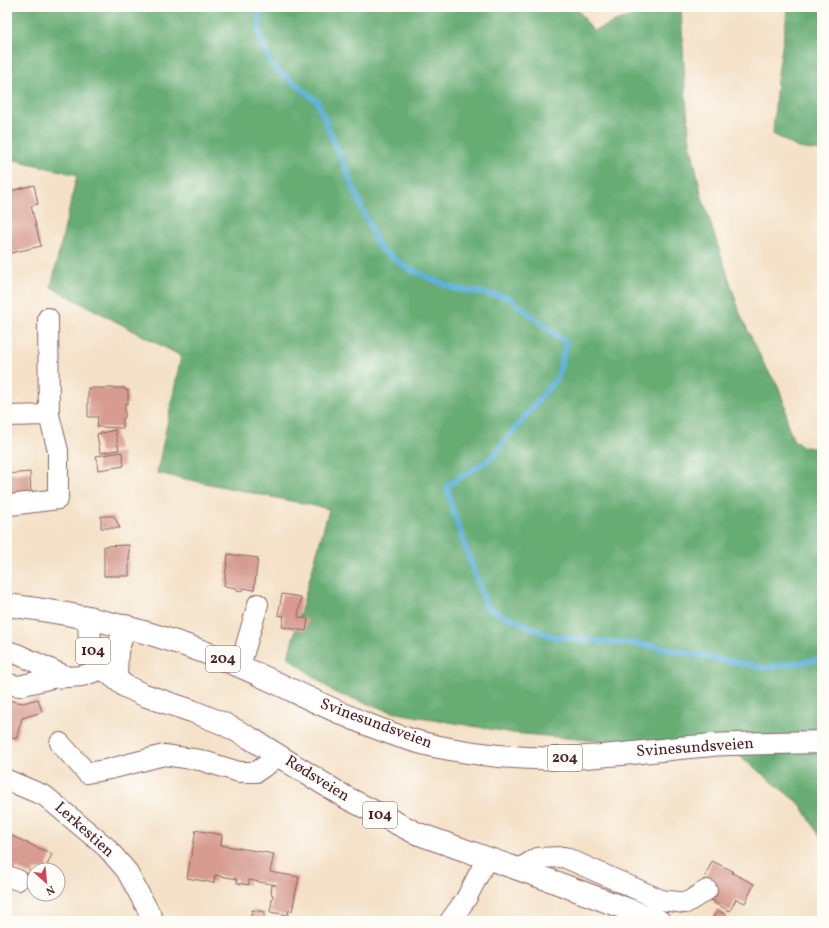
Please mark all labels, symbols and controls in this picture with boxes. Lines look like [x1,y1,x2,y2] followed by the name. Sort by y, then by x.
[76,638,110,664] road number: 104
[206,646,240,672] road number: 204
[317,693,435,755] street label: Svinesundsveien
[635,733,755,763] street label: Svinesundsveien
[548,745,582,771] road number: 204
[280,750,354,808] street label: Rødsveien
[49,797,119,863] street label: Lerkestien
[363,802,397,828] road number: 104
[26,862,66,902] north arrow
[43,881,57,898] text: N

